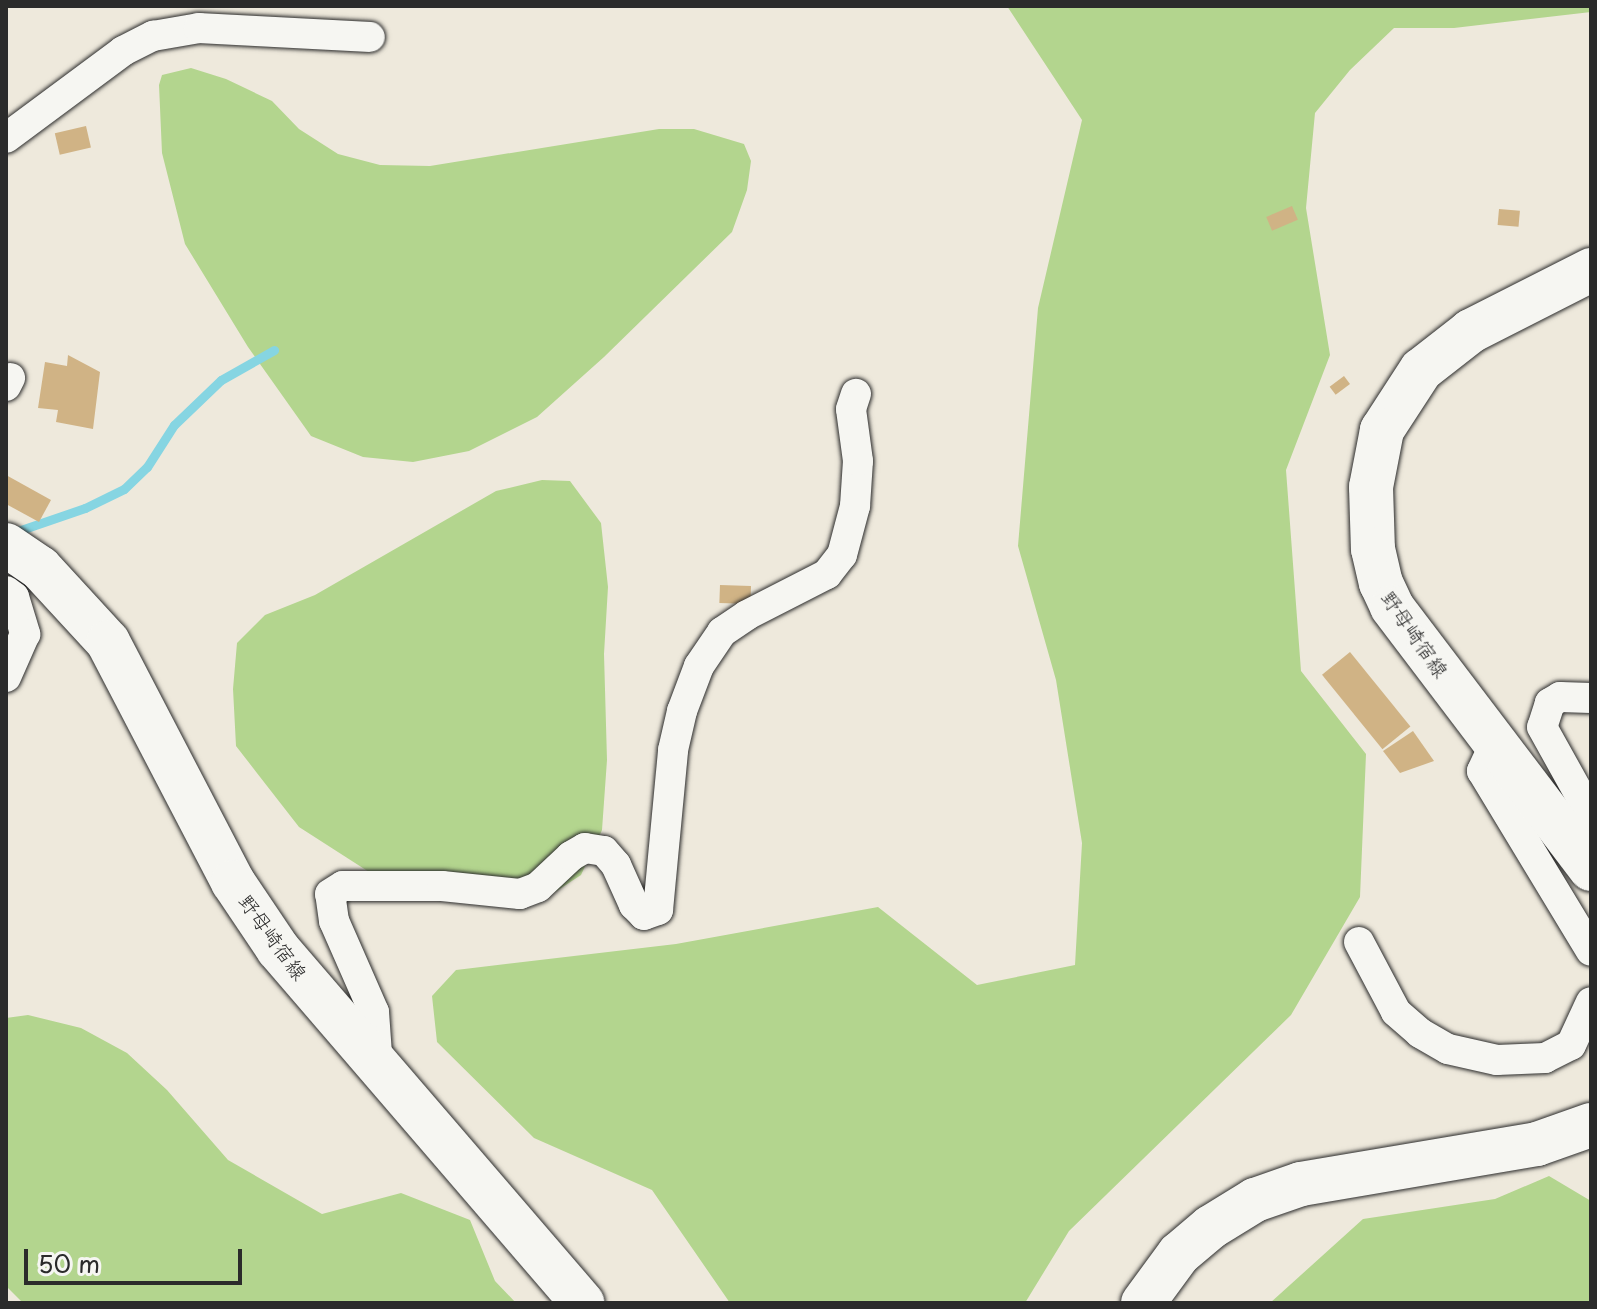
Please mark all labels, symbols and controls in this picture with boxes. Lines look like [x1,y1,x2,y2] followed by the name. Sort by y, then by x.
[1376,586,1454,682] street label: 野母崎宿線
[234,889,312,985] street label: 野母崎宿線
[28,1233,246,1283] scale bar
[38,1245,100,1281] text: 50 m

